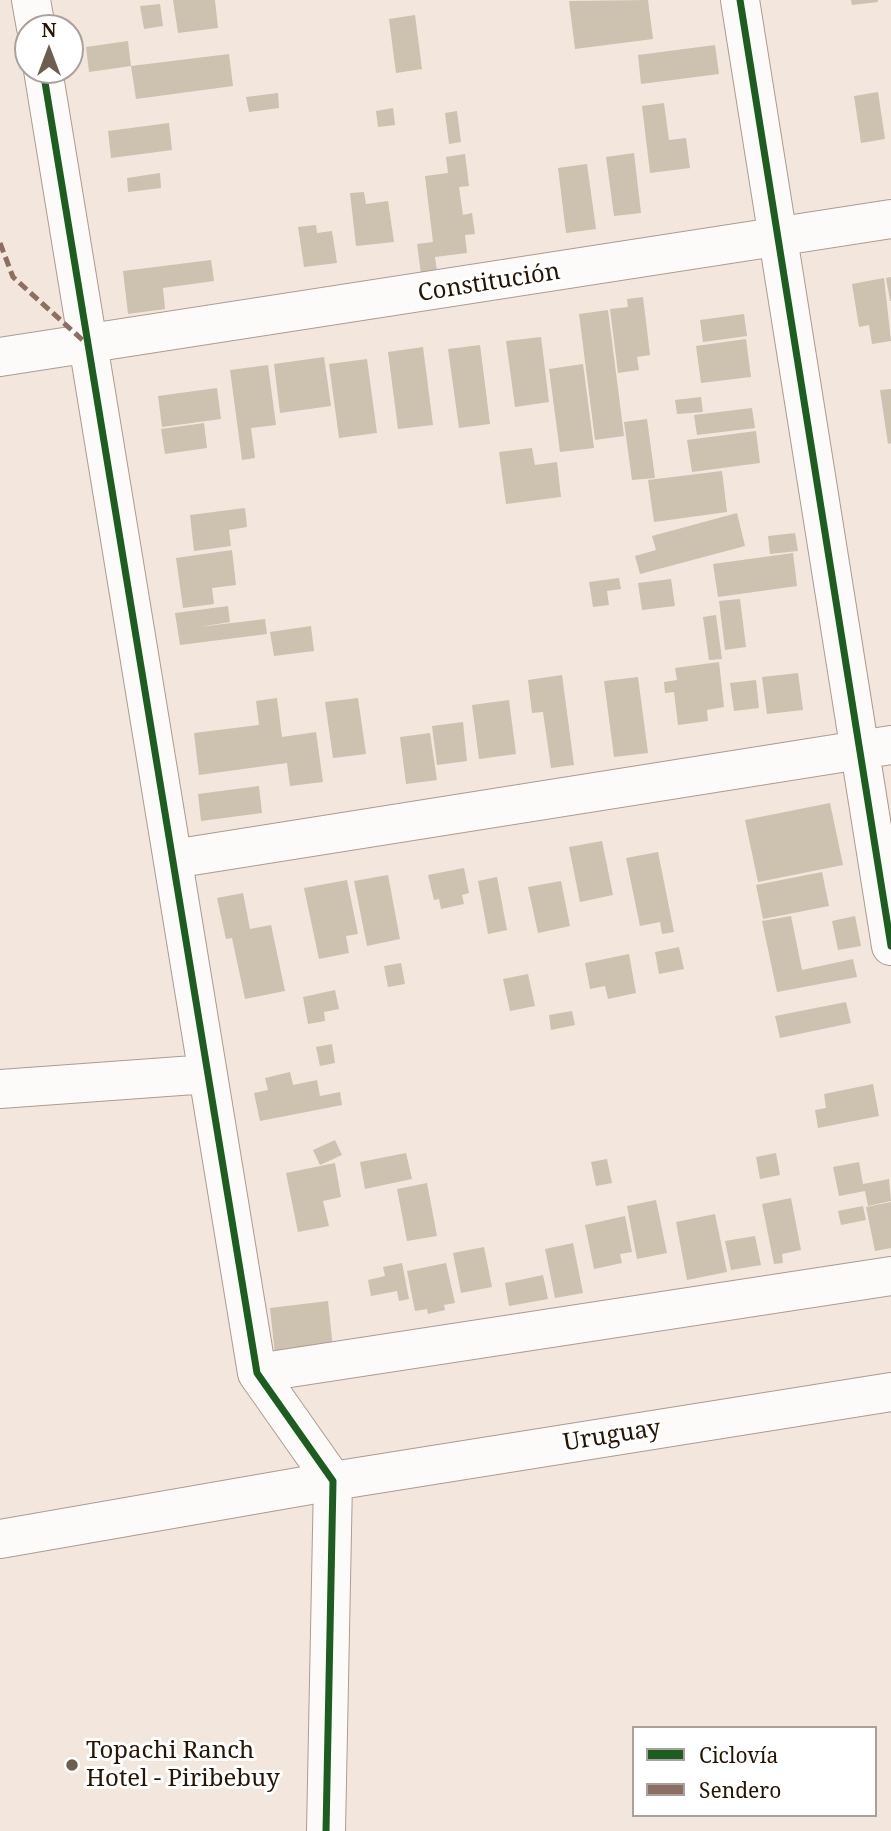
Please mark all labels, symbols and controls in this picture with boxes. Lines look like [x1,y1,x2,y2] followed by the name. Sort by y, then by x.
[14,14,84,84] north arrow
[42,17,56,43] text: N
[416,258,562,308] street label: Constitución
[561,1414,663,1458] street label: Uruguay
[632,1726,877,1817] legend
[86,1737,280,1793] place label: Topachi Ranch Hotel - Piribebuy
[699,1741,778,1769] text: Ciclovía
[64,1757,80,1773] marker: Topachi Ranch Hotel - Piribebuy
[699,1776,781,1804] text: Sendero

